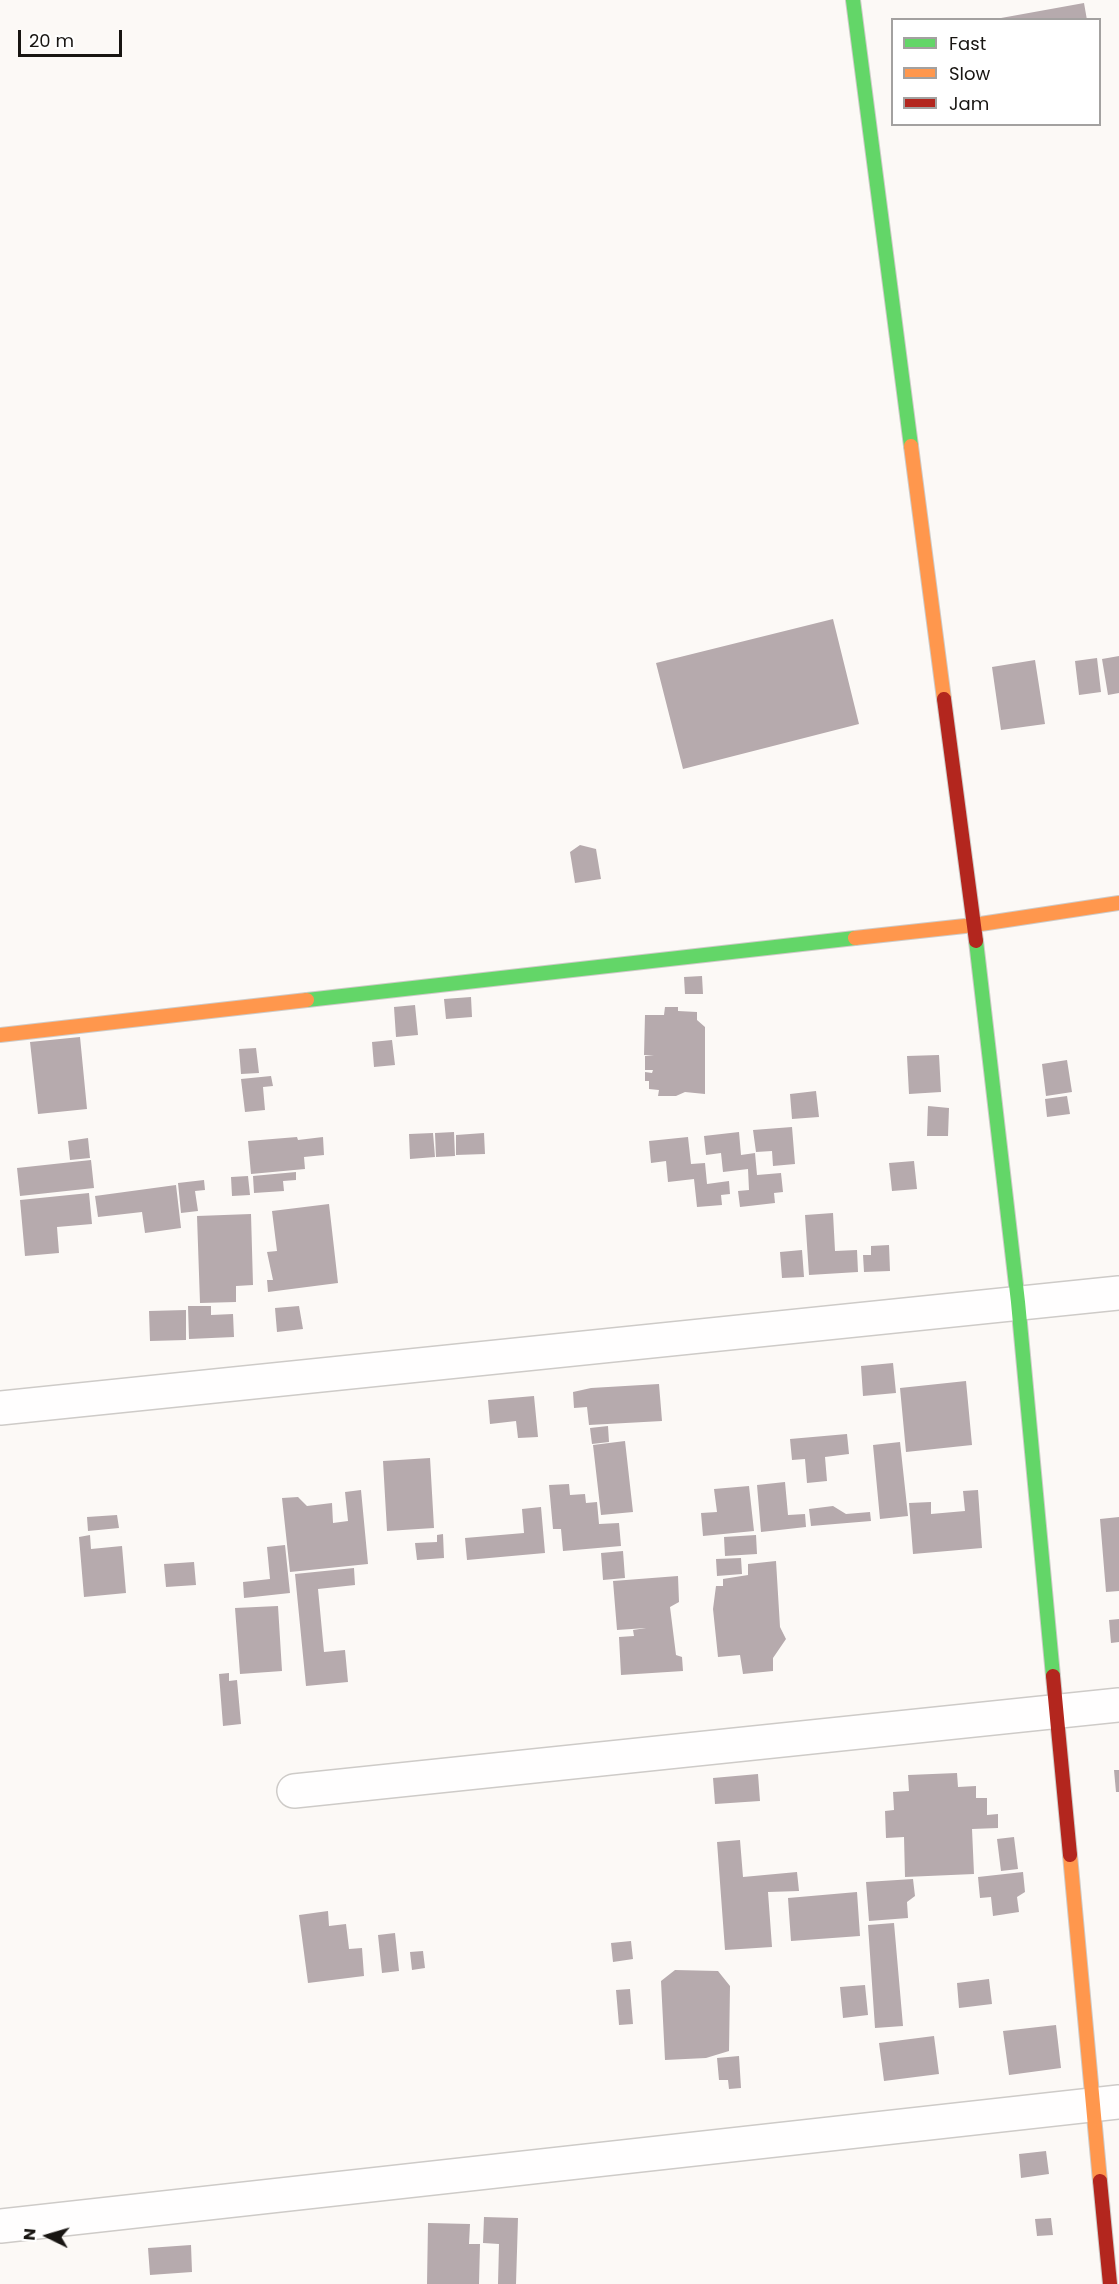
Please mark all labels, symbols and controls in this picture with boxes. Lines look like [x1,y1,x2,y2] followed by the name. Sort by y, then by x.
[21,18,124,56] scale bar
[891,18,1101,126] legend
[29,28,74,53] text: 20 m
[949,31,986,56] text: Fast
[949,61,990,86] text: Slow
[949,91,989,116] text: Jam
[18,2206,78,2266] north arrow
[18,2227,42,2241] text: N

